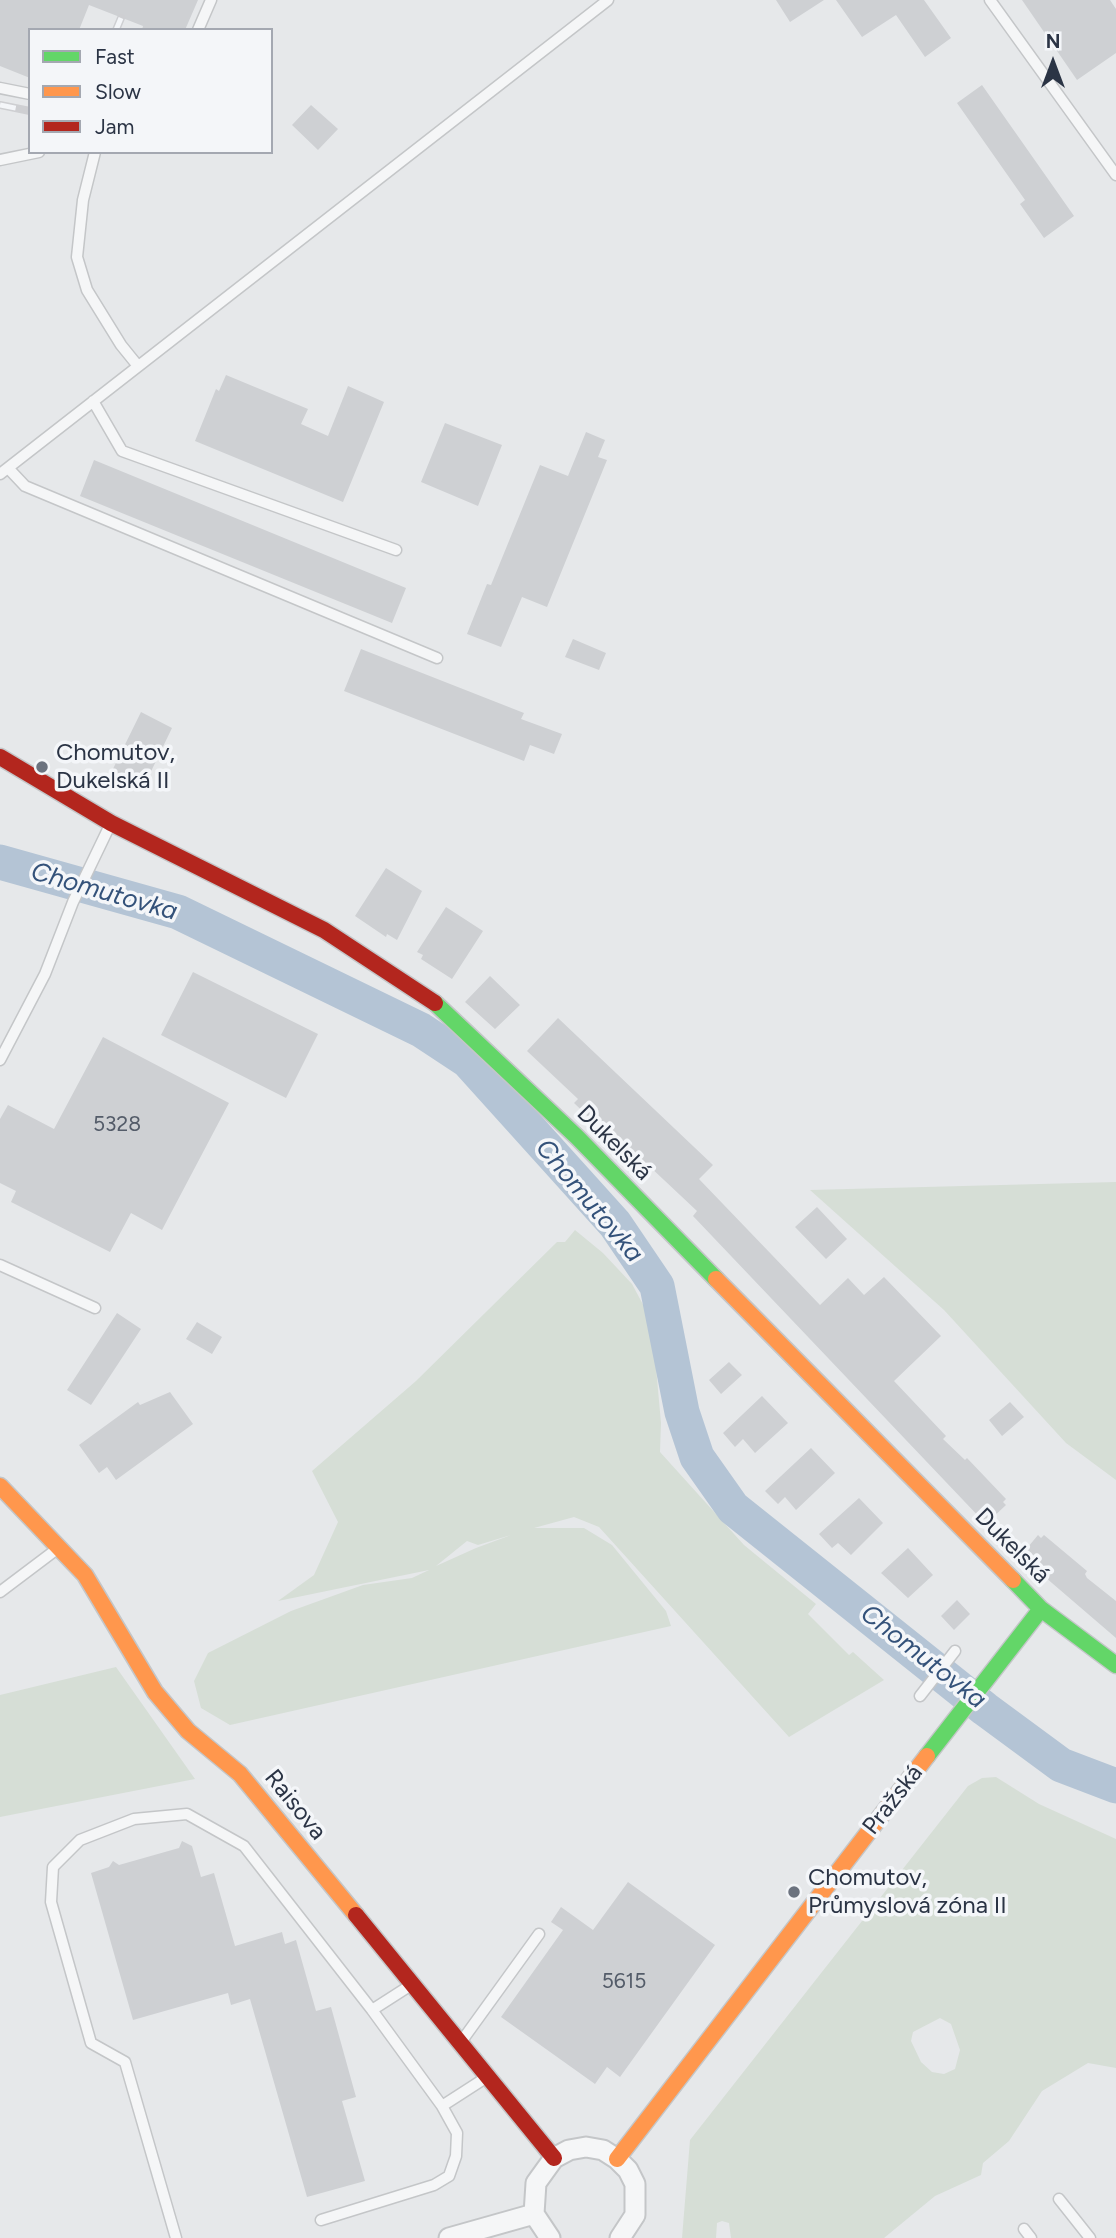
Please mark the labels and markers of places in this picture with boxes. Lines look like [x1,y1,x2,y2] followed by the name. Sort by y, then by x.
[56,739,175,795] place label: Chomutov, Dukelská II
[34,759,50,775] marker: Chomutov, Dukelská II
[808,1864,1007,1920] place label: Chomutov, Průmyslová zóna II
[786,1884,802,1900] marker: Chomutov, Průmyslová zóna II

